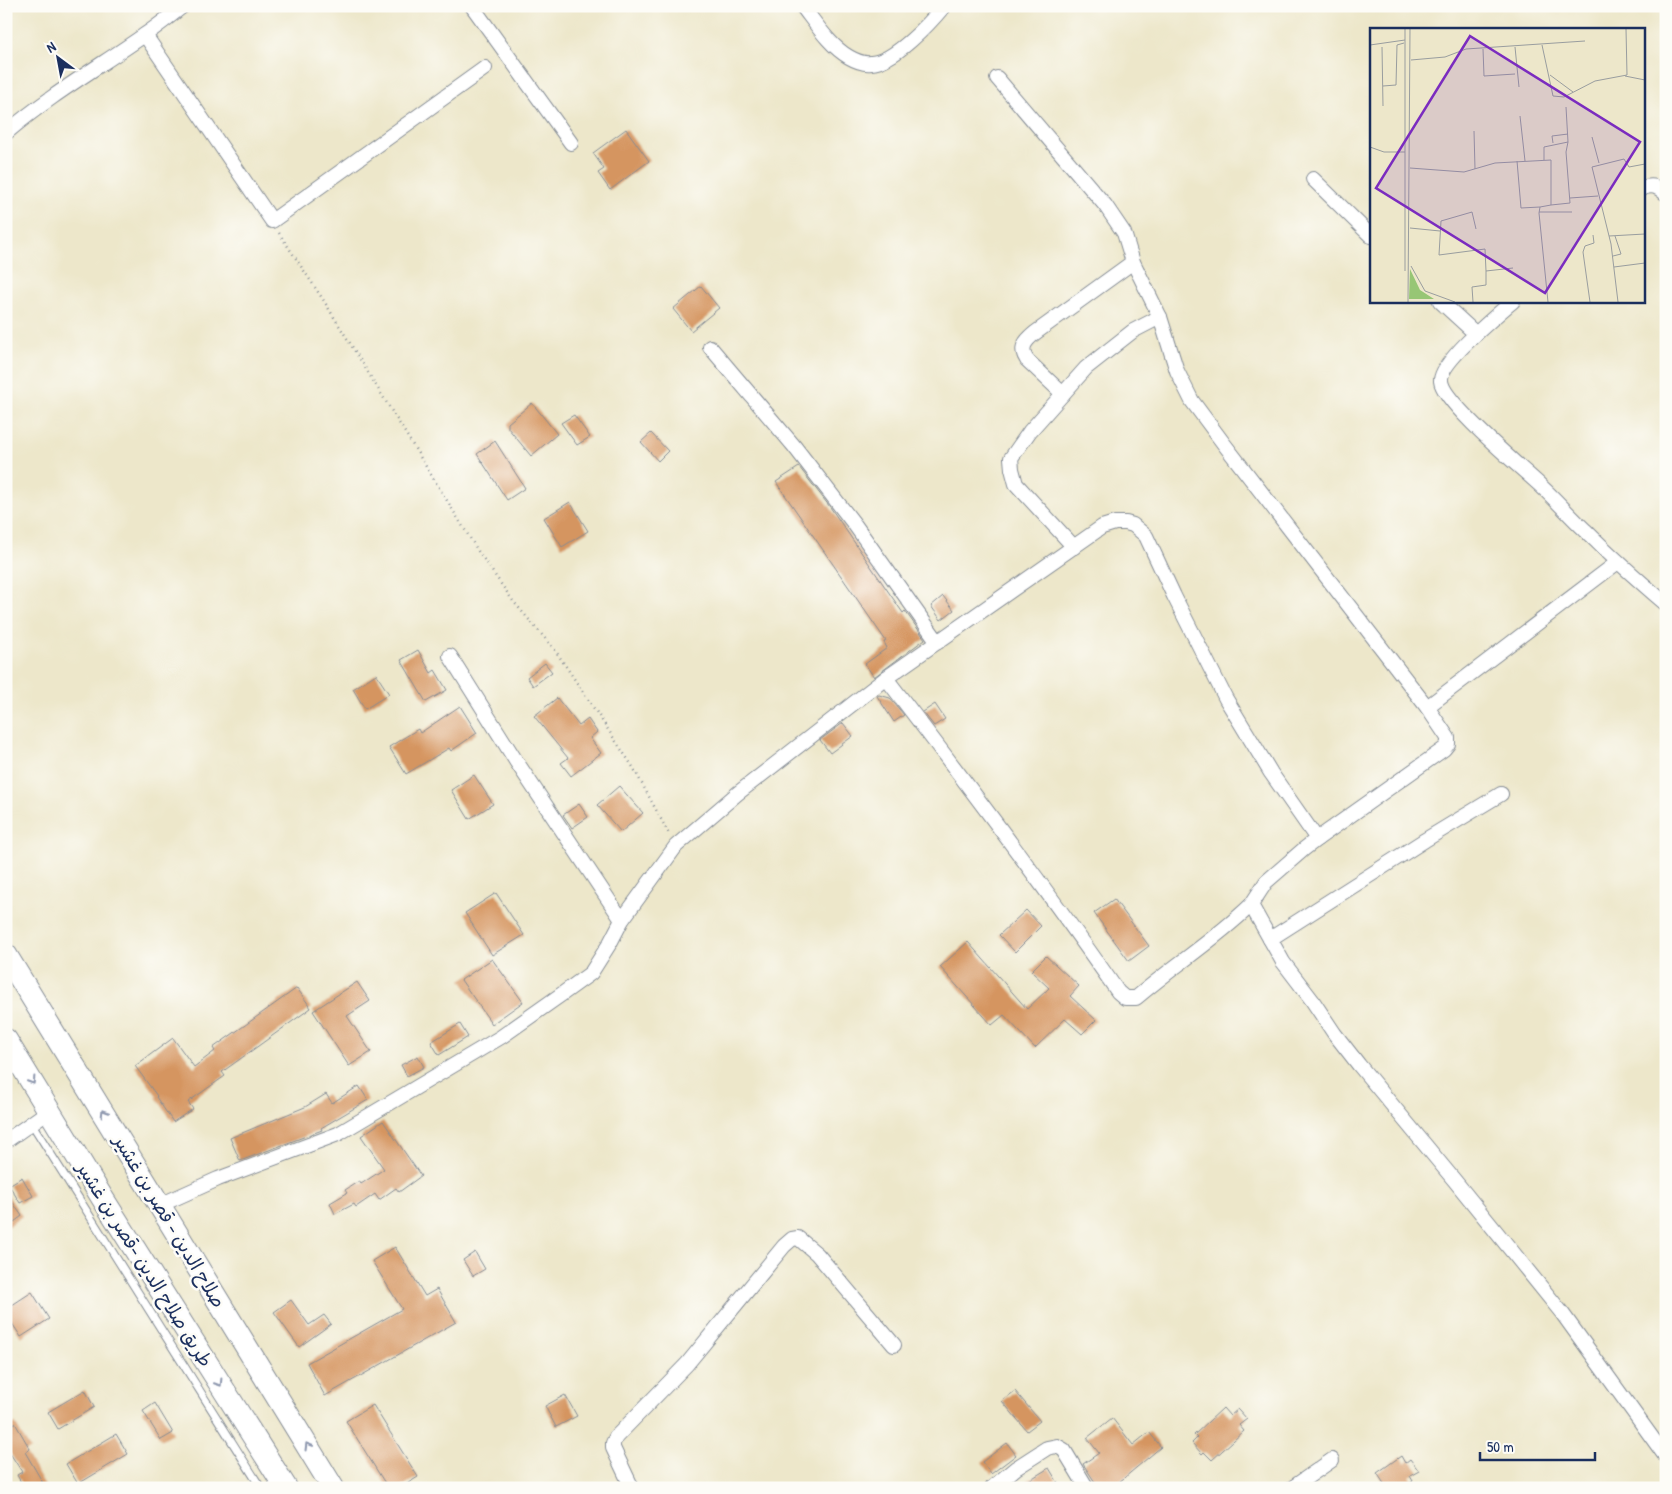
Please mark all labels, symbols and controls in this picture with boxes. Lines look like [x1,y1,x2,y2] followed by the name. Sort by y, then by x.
[1370,28,1644,302] inset map
[32,32,82,82] north arrow
[43,36,60,57] text: N
[26,1076,35,1085] one-way arrow
[101,1110,111,1119] one-way arrow
[107,1128,232,1313] street label: صلاح الدين - قصر بن غشير
[70,1155,219,1372] street label: طريق صلاح الدين -قصر بن غشير
[213,1377,222,1386] one-way arrow
[1480,1429,1594,1461] scale bar
[1487,1436,1514,1457] text: 50 m
[304,1443,314,1452] one-way arrow

